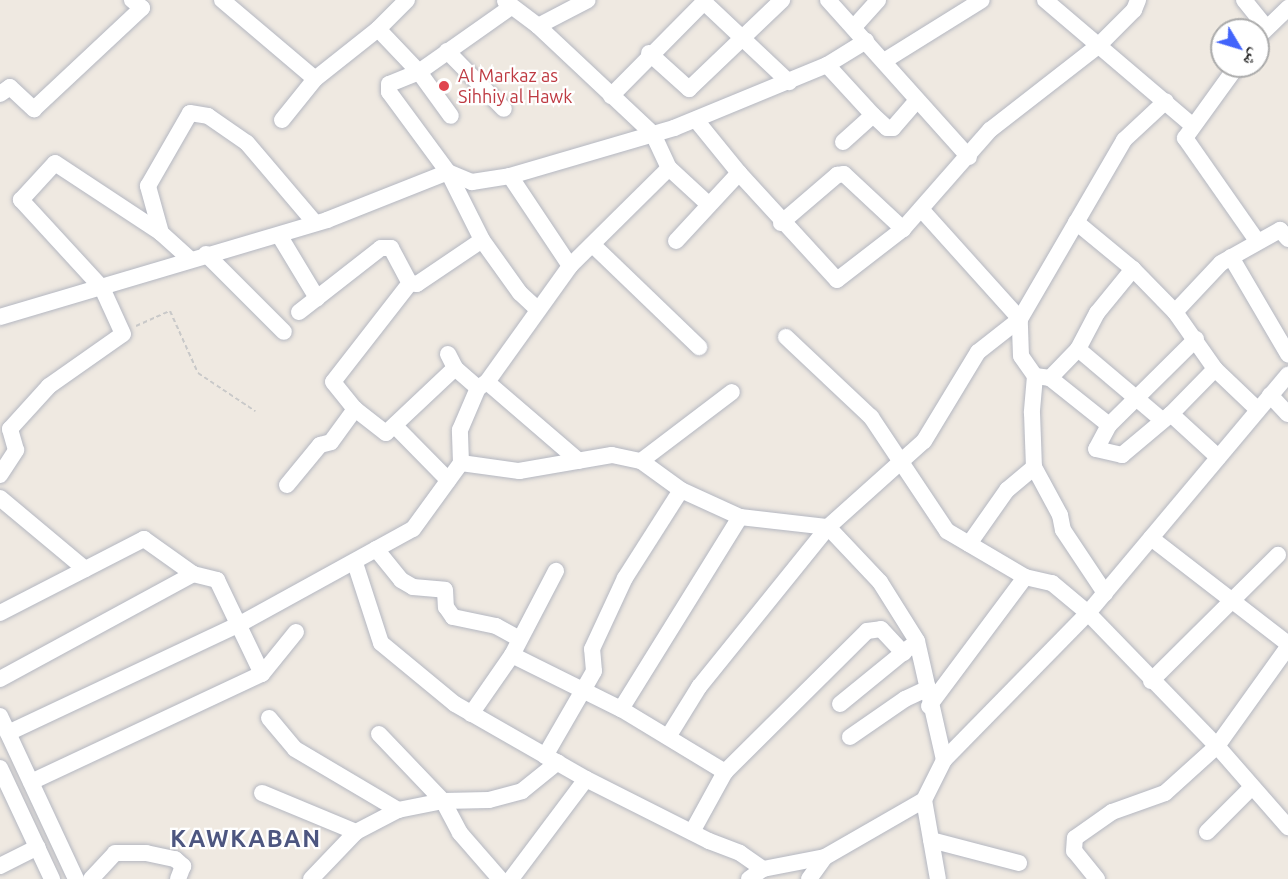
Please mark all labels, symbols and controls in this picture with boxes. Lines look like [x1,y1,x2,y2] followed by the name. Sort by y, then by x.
[1210,18,1270,78] north arrow
[1240,46,1265,70] text: ش
[458,65,572,107] place label: Al Markaz as Sihhiy al Hawk
[435,77,453,95] marker: Al Markaz as Sihhiy al Hawk
[170,825,322,853] district label: KAWKABAN

